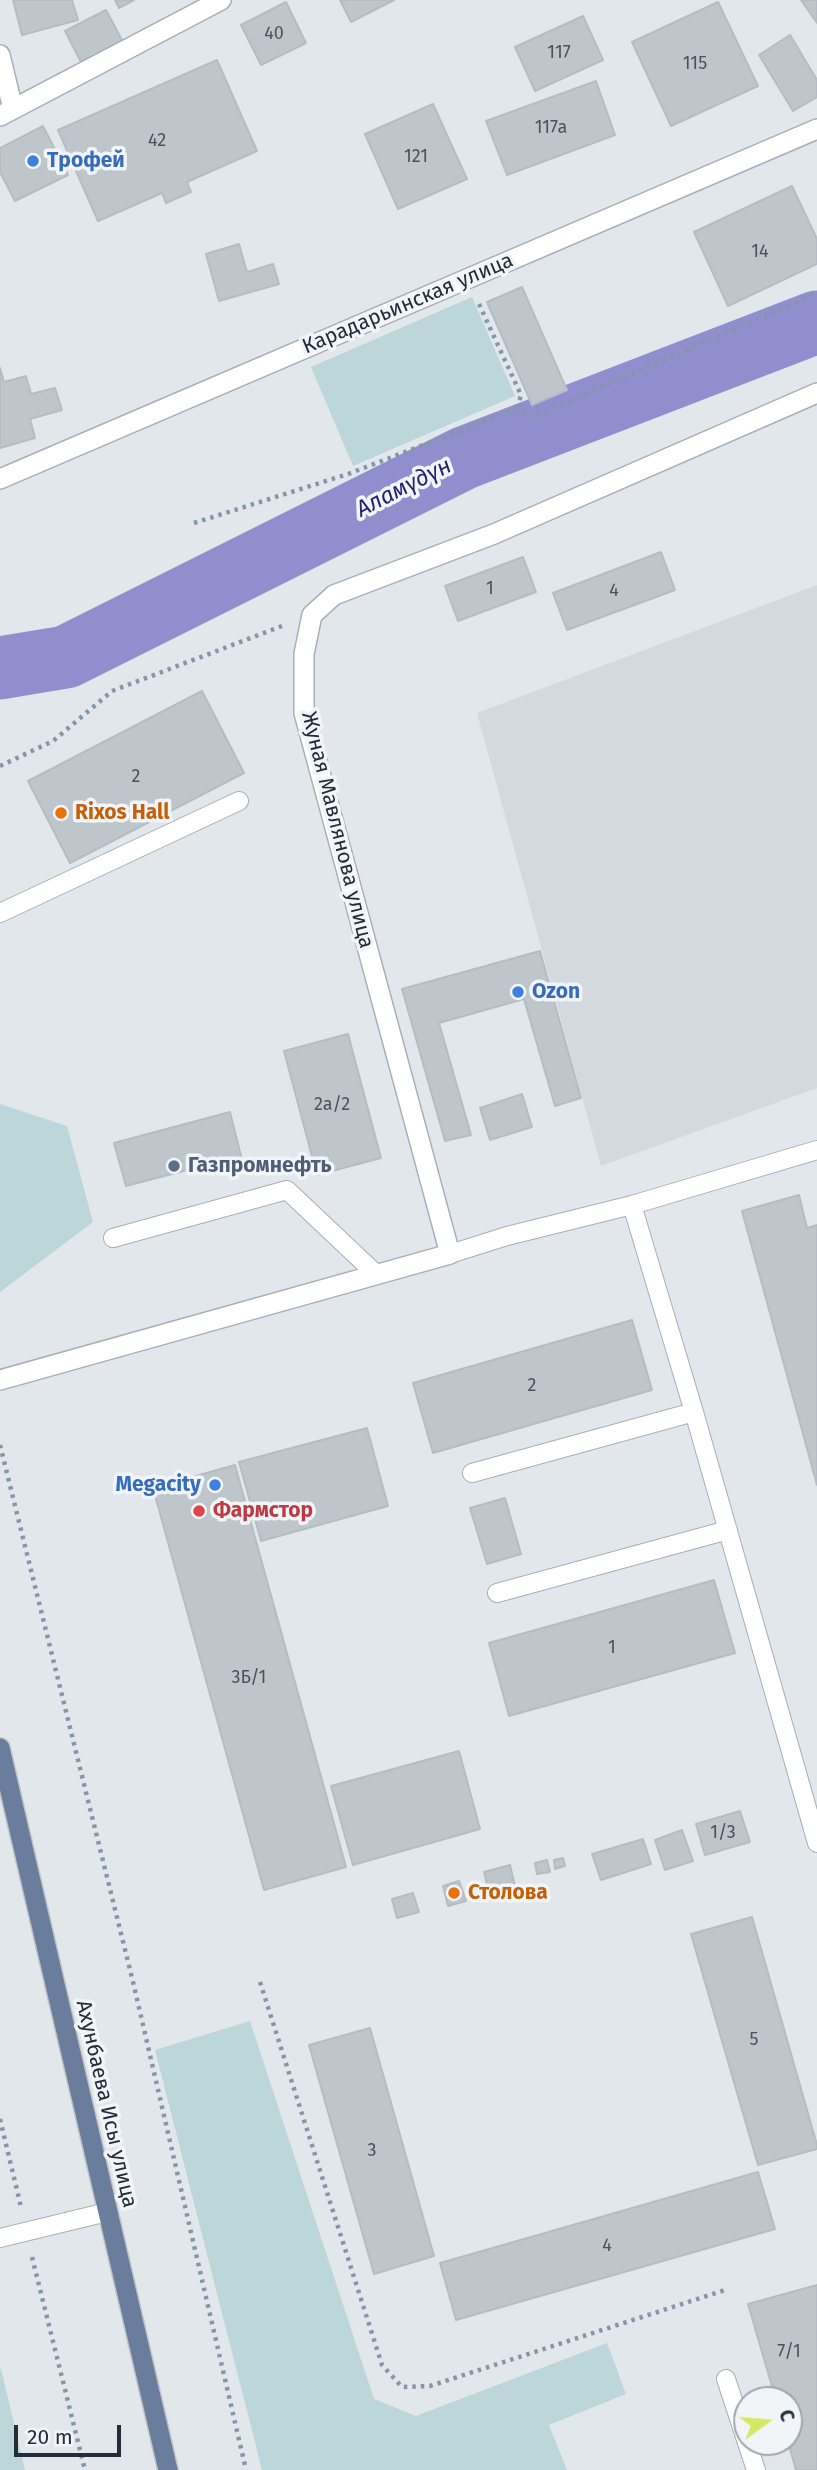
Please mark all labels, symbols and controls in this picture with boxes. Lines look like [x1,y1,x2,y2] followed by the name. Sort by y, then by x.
[264,23,284,45] house number: 40
[547,42,571,64] house number: 117
[683,53,707,75] house number: 115
[535,117,567,139] house number: 117а
[148,130,166,152] house number: 42
[404,146,428,168] house number: 121
[47,148,125,174] place label: Трофей
[25,153,41,169] marker: Трофей
[751,241,769,263] house number: 14
[299,248,517,360] street label: Карадарьинская улица
[352,452,456,524] water label: Аламүдүн
[486,578,494,600] house number: 1
[609,580,619,602] house number: 4
[295,709,379,951] street label: Жуная Мавлянова улица
[132,766,140,788] house number: 2
[75,800,169,826] place label: Rixos Hall
[53,805,69,821] marker: Rixos Hall
[532,979,580,1005] place label: Ozon
[510,984,526,1000] marker: Ozon
[314,1094,350,1116] house number: 2а/2
[188,1153,332,1179] place label: Газпромнефть
[166,1158,182,1174] marker: Газпромнефть
[528,1375,536,1397] house number: 2
[115,1472,201,1498] place label: Megacity
[207,1477,223,1493] marker: Megacity
[213,1498,313,1524] place label: Фармстор
[191,1503,207,1519] marker: Фармстор
[608,1637,616,1659] house number: 1
[232,1667,266,1689] house number: 3Б/1
[710,1822,736,1844] house number: 1/3
[468,1880,548,1906] place label: Столова
[446,1885,462,1901] marker: Столова
[70,1998,142,2210] street label: Ахунбаева Исы улица
[749,2029,759,2051] house number: 5
[368,2140,376,2162] house number: 3
[602,2235,612,2257] house number: 4
[777,2341,801,2363] house number: 7/1
[733,2386,803,2456] north arrow
[774,2407,799,2424] text: С
[18,2410,124,2454] scale bar
[27,2424,73,2450] text: 20 m

